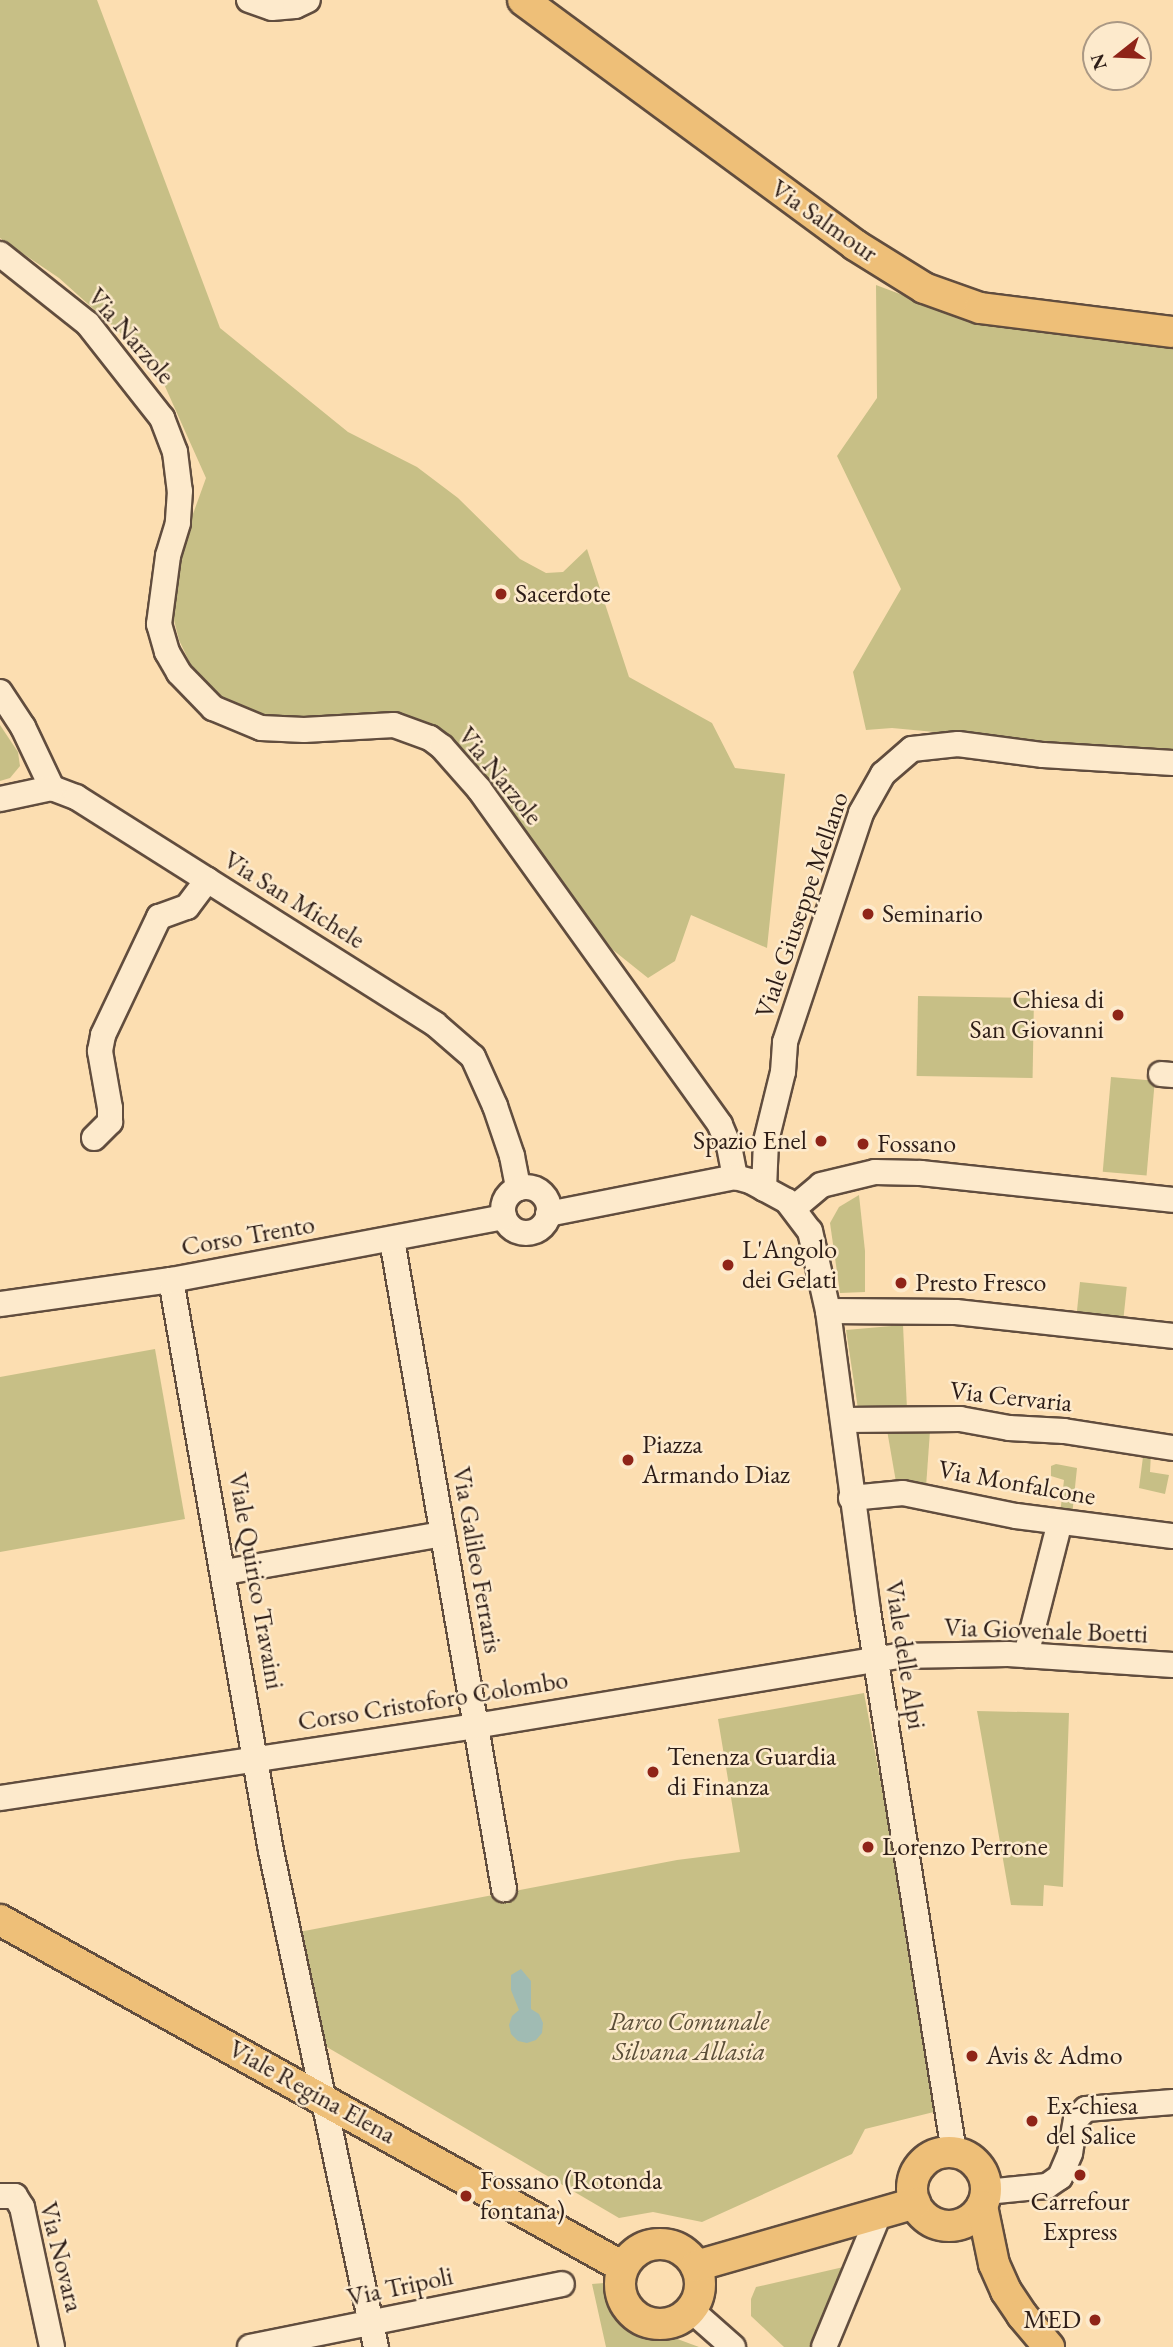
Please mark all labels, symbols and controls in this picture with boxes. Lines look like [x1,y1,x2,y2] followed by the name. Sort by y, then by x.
[1082,21,1152,91] north arrow
[1084,51,1113,73] text: N
[765,173,883,269] street label: Via Salmour
[81,282,181,390] street label: Via Narzole
[515,578,611,610] place label: Sacerdote
[493,586,509,602] marker: Sacerdote
[451,721,549,831] street label: Via Narzole
[749,788,855,1022] street label: Viale Giuseppe Mellano
[218,844,370,956] street label: Via San Michele
[882,898,983,930] place label: Seminario
[860,906,876,922] marker: Seminario
[970,984,1104,1046] place label: Chiesa di San Giovanni
[1110,1007,1126,1023] marker: Chiesa di San Giovanni
[693,1125,807,1157] place label: Spazio Enel
[877,1128,956,1160] place label: Fossano
[813,1133,829,1149] marker: Spazio Enel
[855,1136,871,1152] marker: Fossano
[179,1209,317,1263] street label: Corso Trento
[742,1234,837,1296] place label: L'Angolo dei Gelati
[720,1257,736,1273] marker: L'Angolo dei Gelati
[915,1267,1046,1299] place label: Presto Fresco
[893,1275,909,1291] marker: Presto Fresco
[948,1375,1074,1419] street label: Via Cervaria
[642,1429,790,1490] place label: Piazza Armando Diaz
[620,1452,636,1468] marker: Piazza Armando Diaz
[936,1454,1098,1512] street label: Via Monfalcone
[445,1464,509,1656] street label: Via Galileo Ferraris
[222,1470,290,1692] street label: Viale Quirico Travaini
[878,1578,932,1732] street label: Viale delle Alpi
[943,1612,1149,1650] street label: Via Giovenale Boetti
[296,1664,570,1738] street label: Corso Cristoforo Colombo
[667,1741,836,1802] place label: Tenenza Guardia di Finanza
[645,1764,661,1780] marker: Tenenza Guardia di Finanza
[882,1831,1048,1863] place label: Lorenzo Perrone
[860,1839,876,1855] marker: Lorenzo Perrone
[609,2006,769,2068] park label: Parco Comunale Silvana Allasia
[223,2033,401,2151] street label: Viale Regina Elena
[986,2040,1123,2072] place label: Avis & Admo
[964,2048,980,2064] marker: Avis & Admo
[1046,2090,1138,2152] place label: Ex-chiesa del Salice
[1024,2113,1040,2129] marker: Ex-chiesa del Salice
[480,2165,662,2226] place label: Fossano (Rotonda fontana)
[1072,2167,1088,2183] marker: Carrefour Express
[1030,2186,1130,2248] place label: Carrefour Express
[458,2188,474,2204] marker: Fossano (Rotonda fontana)
[32,2199,90,2315] street label: Via Novara
[344,2261,456,2313] street label: Via Tripoli
[1023,2304,1081,2336] place label: MED
[1087,2312,1103,2328] marker: MED

